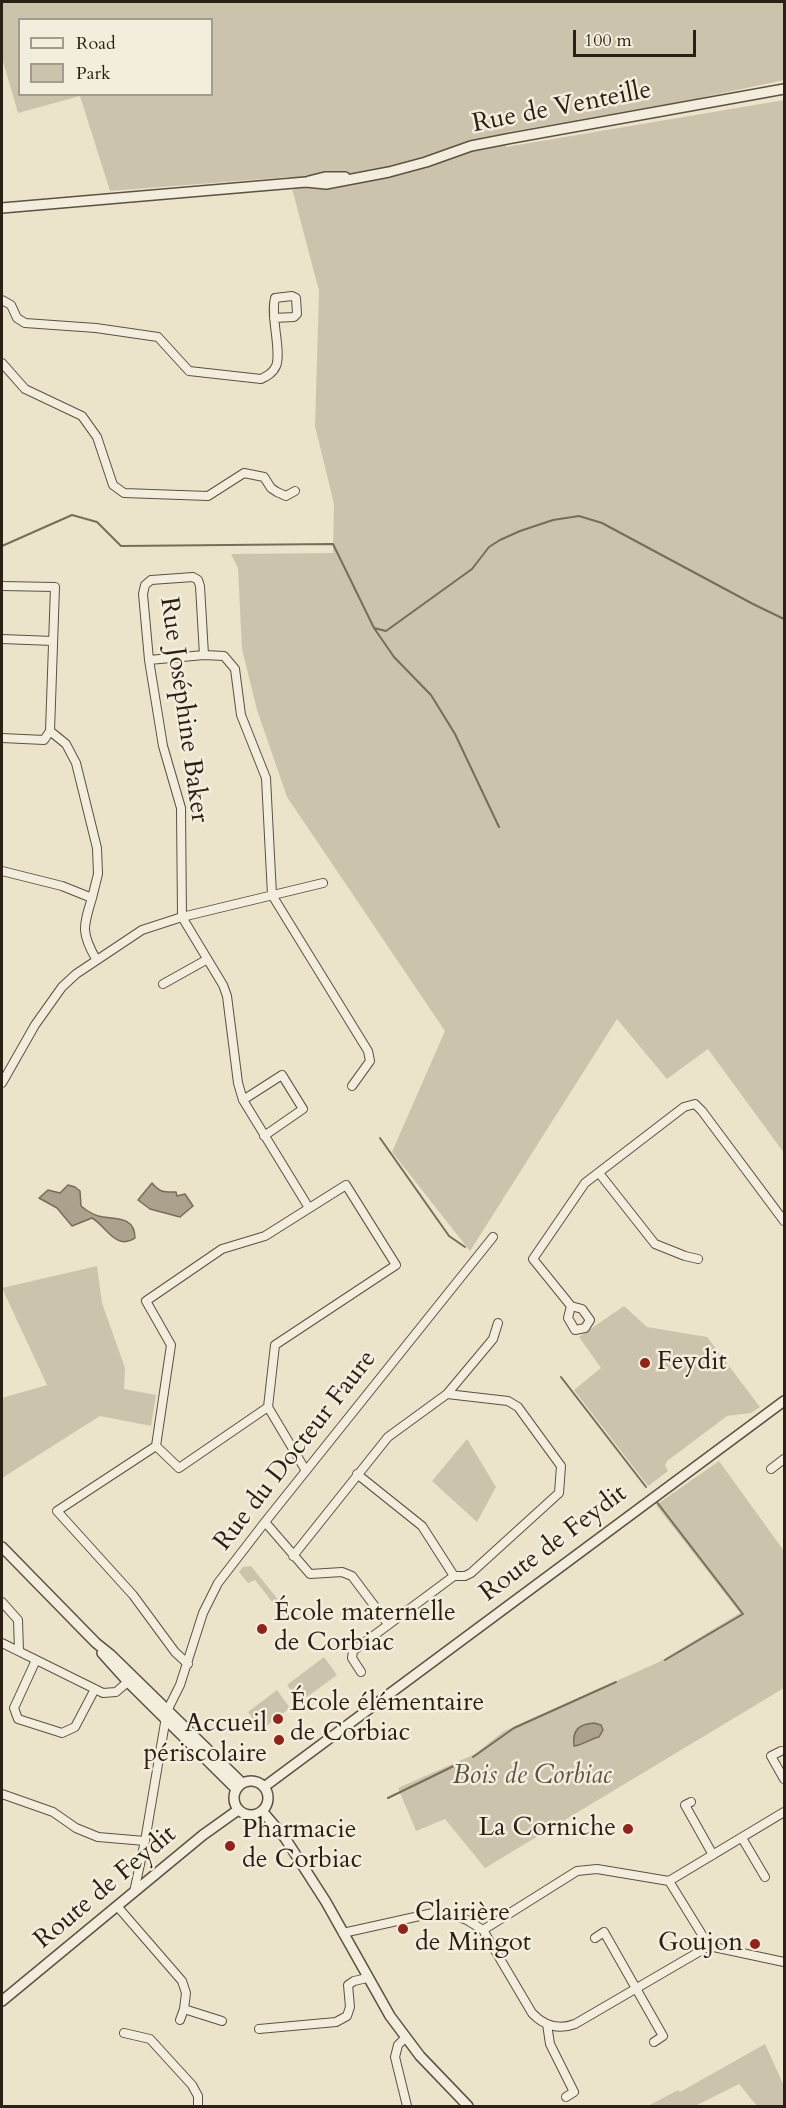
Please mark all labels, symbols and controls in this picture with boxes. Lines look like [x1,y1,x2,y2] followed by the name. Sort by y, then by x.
[18,18,213,96] legend
[576,18,699,56] scale bar
[584,28,632,53] text: 100 m
[76,31,116,56] text: Road
[76,61,111,86] text: Park
[470,75,654,141] street label: Rue de Venteille
[152,595,214,825] street label: Rue Joséphine Baker
[208,1345,384,1557] street label: Rue du Docteur Faure
[657,1347,727,1379] place label: Feydit
[638,1356,652,1370] marker: Feydit
[474,1479,634,1609] street label: Route de Feydit
[274,1598,456,1660] place label: École maternelle de Corbiac
[255,1622,269,1636] marker: École maternelle de Corbiac
[290,1688,484,1750] place label: École élémentaire de Corbiac
[144,1709,267,1770] place label: Accueil périscolaire
[271,1712,285,1726] marker: École élémentaire de Corbiac
[272,1733,286,1747] marker: Accueil périscolaire
[452,1761,612,1793] park label: Bois de Corbiac
[479,1813,616,1845] place label: La Corniche
[242,1815,362,1876] place label: Pharmacie de Corbiac
[29,1820,183,1956] street label: Route de Feydit
[621,1822,635,1836] marker: La Corniche
[223,1839,237,1853] marker: Pharmacie de Corbiac
[415,1898,531,1960] place label: Clairière de Mingot
[396,1922,410,1936] marker: Clairière de Mingot
[658,1928,743,1960] place label: Goujon
[748,1937,762,1951] marker: Goujon

